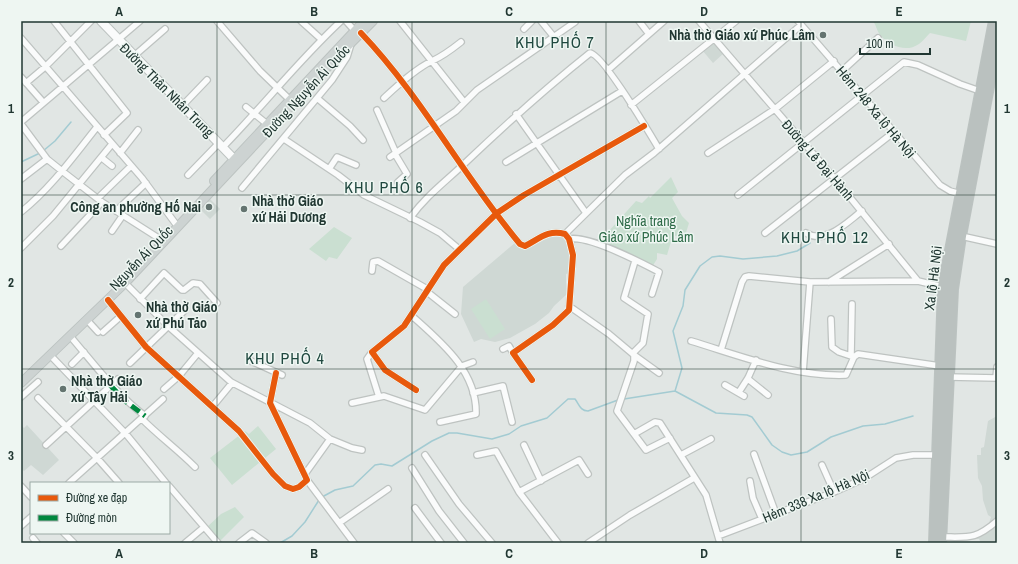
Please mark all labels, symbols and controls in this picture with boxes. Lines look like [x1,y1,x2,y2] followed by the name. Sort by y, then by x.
[115,3,123,20] text: A
[310,3,318,20] text: B
[505,3,513,20] text: C
[700,3,708,20] text: D
[895,3,903,20] text: E
[669,26,815,44] place label: Nhà thờ Giáo xứ Phúc Lâm
[818,30,828,40] marker: Nhà thờ Giáo xứ Phúc Lâm
[860,30,930,56] scale bar
[515,31,595,53] district label: KHU PHỐ 7
[866,36,893,52] text: 100 m
[116,39,218,141] street label: Đường Thân Nhân Trung
[258,41,354,141] street label: Đường Nguyễn Ái Quốc
[832,62,920,162] street label: Hẻm 248 Xa lộ Hà Nội
[8,100,14,117] text: 1
[1004,100,1010,117] text: 1
[778,116,858,204] street label: Đường Lê Đại Hành
[344,176,424,198] district label: KHU PHỐ 6
[252,192,326,226] place label: Nhà thờ Giáo xứ Hải Dương
[70,198,201,216] place label: Công an phường Hố Nai
[204,202,214,212] marker: Công an phường Hố Nai
[239,204,249,214] marker: Nhà thờ Giáo xứ Hải Dương
[598,212,694,246] park label: Nghĩa trang Giáo xứ Phúc Lâm
[105,221,177,294] street label: Nguyễn Ái Quốc
[781,226,869,248] district label: KHU PHỐ 12
[920,245,946,311] street label: Xa lộ Hà Nội
[8,274,14,291] text: 2
[1004,274,1010,291] text: 2
[146,298,217,332] place label: Nhà thờ Giáo xứ Phú Tảo
[133,310,143,320] marker: Nhà thờ Giáo xứ Phú Tảo
[245,347,325,369] district label: KHU PHỐ 4
[71,372,142,406] place label: Nhà thờ Giáo xứ Tây Hải
[58,384,68,394] marker: Nhà thờ Giáo xứ Tây Hải
[8,447,14,464] text: 3
[1004,447,1010,464] text: 3
[760,465,872,527] street label: Hẻm 338 Xa lộ Hà Nội
[30,482,170,534] legend
[66,490,127,506] text: Đường xe đạp
[66,510,117,526] text: Đường mòn
[115,545,123,562] text: A
[310,545,318,562] text: B
[505,545,513,562] text: C
[700,545,708,562] text: D
[895,545,903,562] text: E

